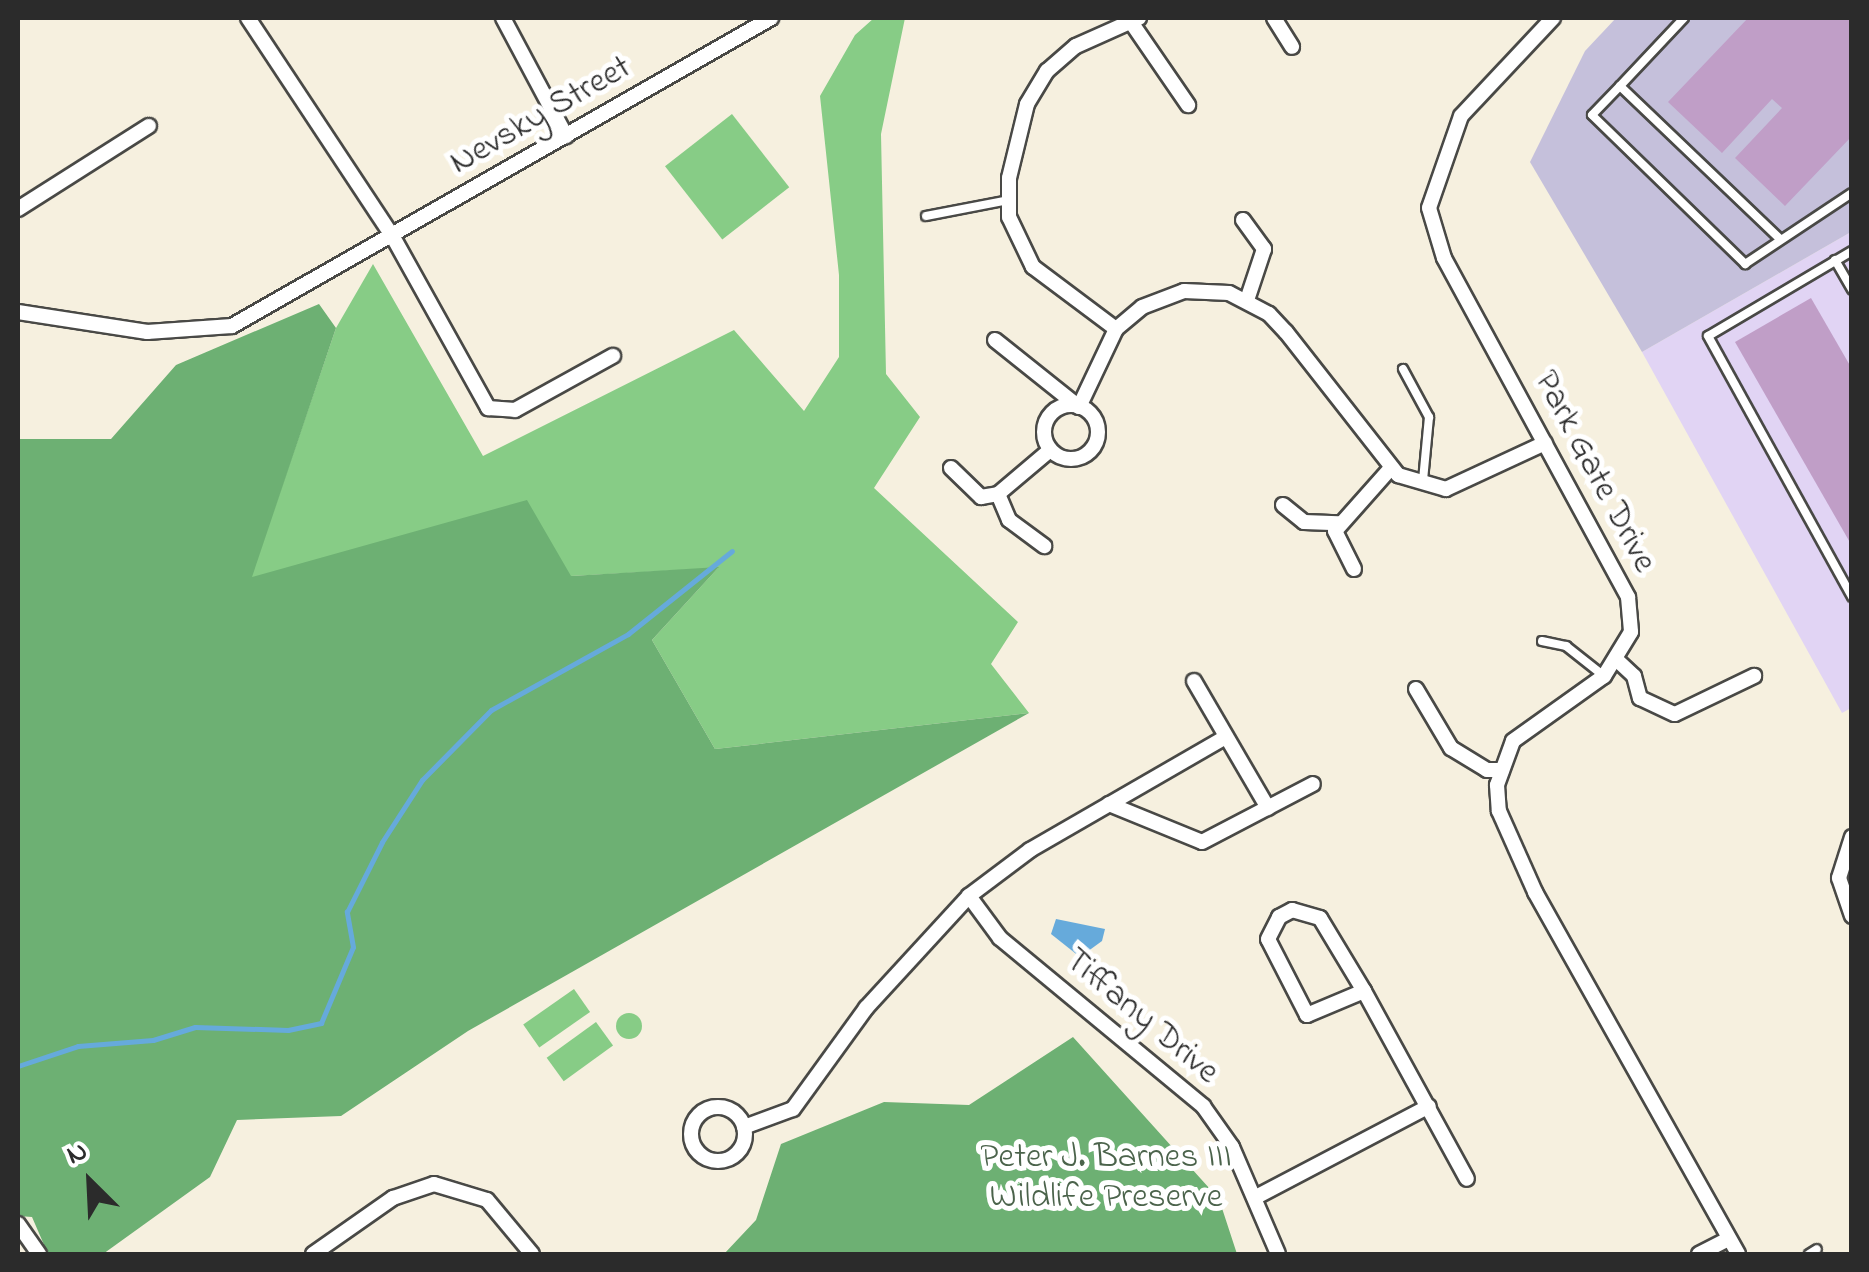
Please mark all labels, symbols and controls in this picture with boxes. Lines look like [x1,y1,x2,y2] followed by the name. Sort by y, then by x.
[443,47,639,185] street label: Nevsky Street
[1523,364,1665,580] street label: Park Gate Drive
[1055,940,1227,1094] street label: Tiffany Drive
[40,1132,140,1232] north arrow
[61,1132,95,1177] text: N
[980,1137,1232,1219] park label: Peter J. Barnes III Wildlife Preserve

